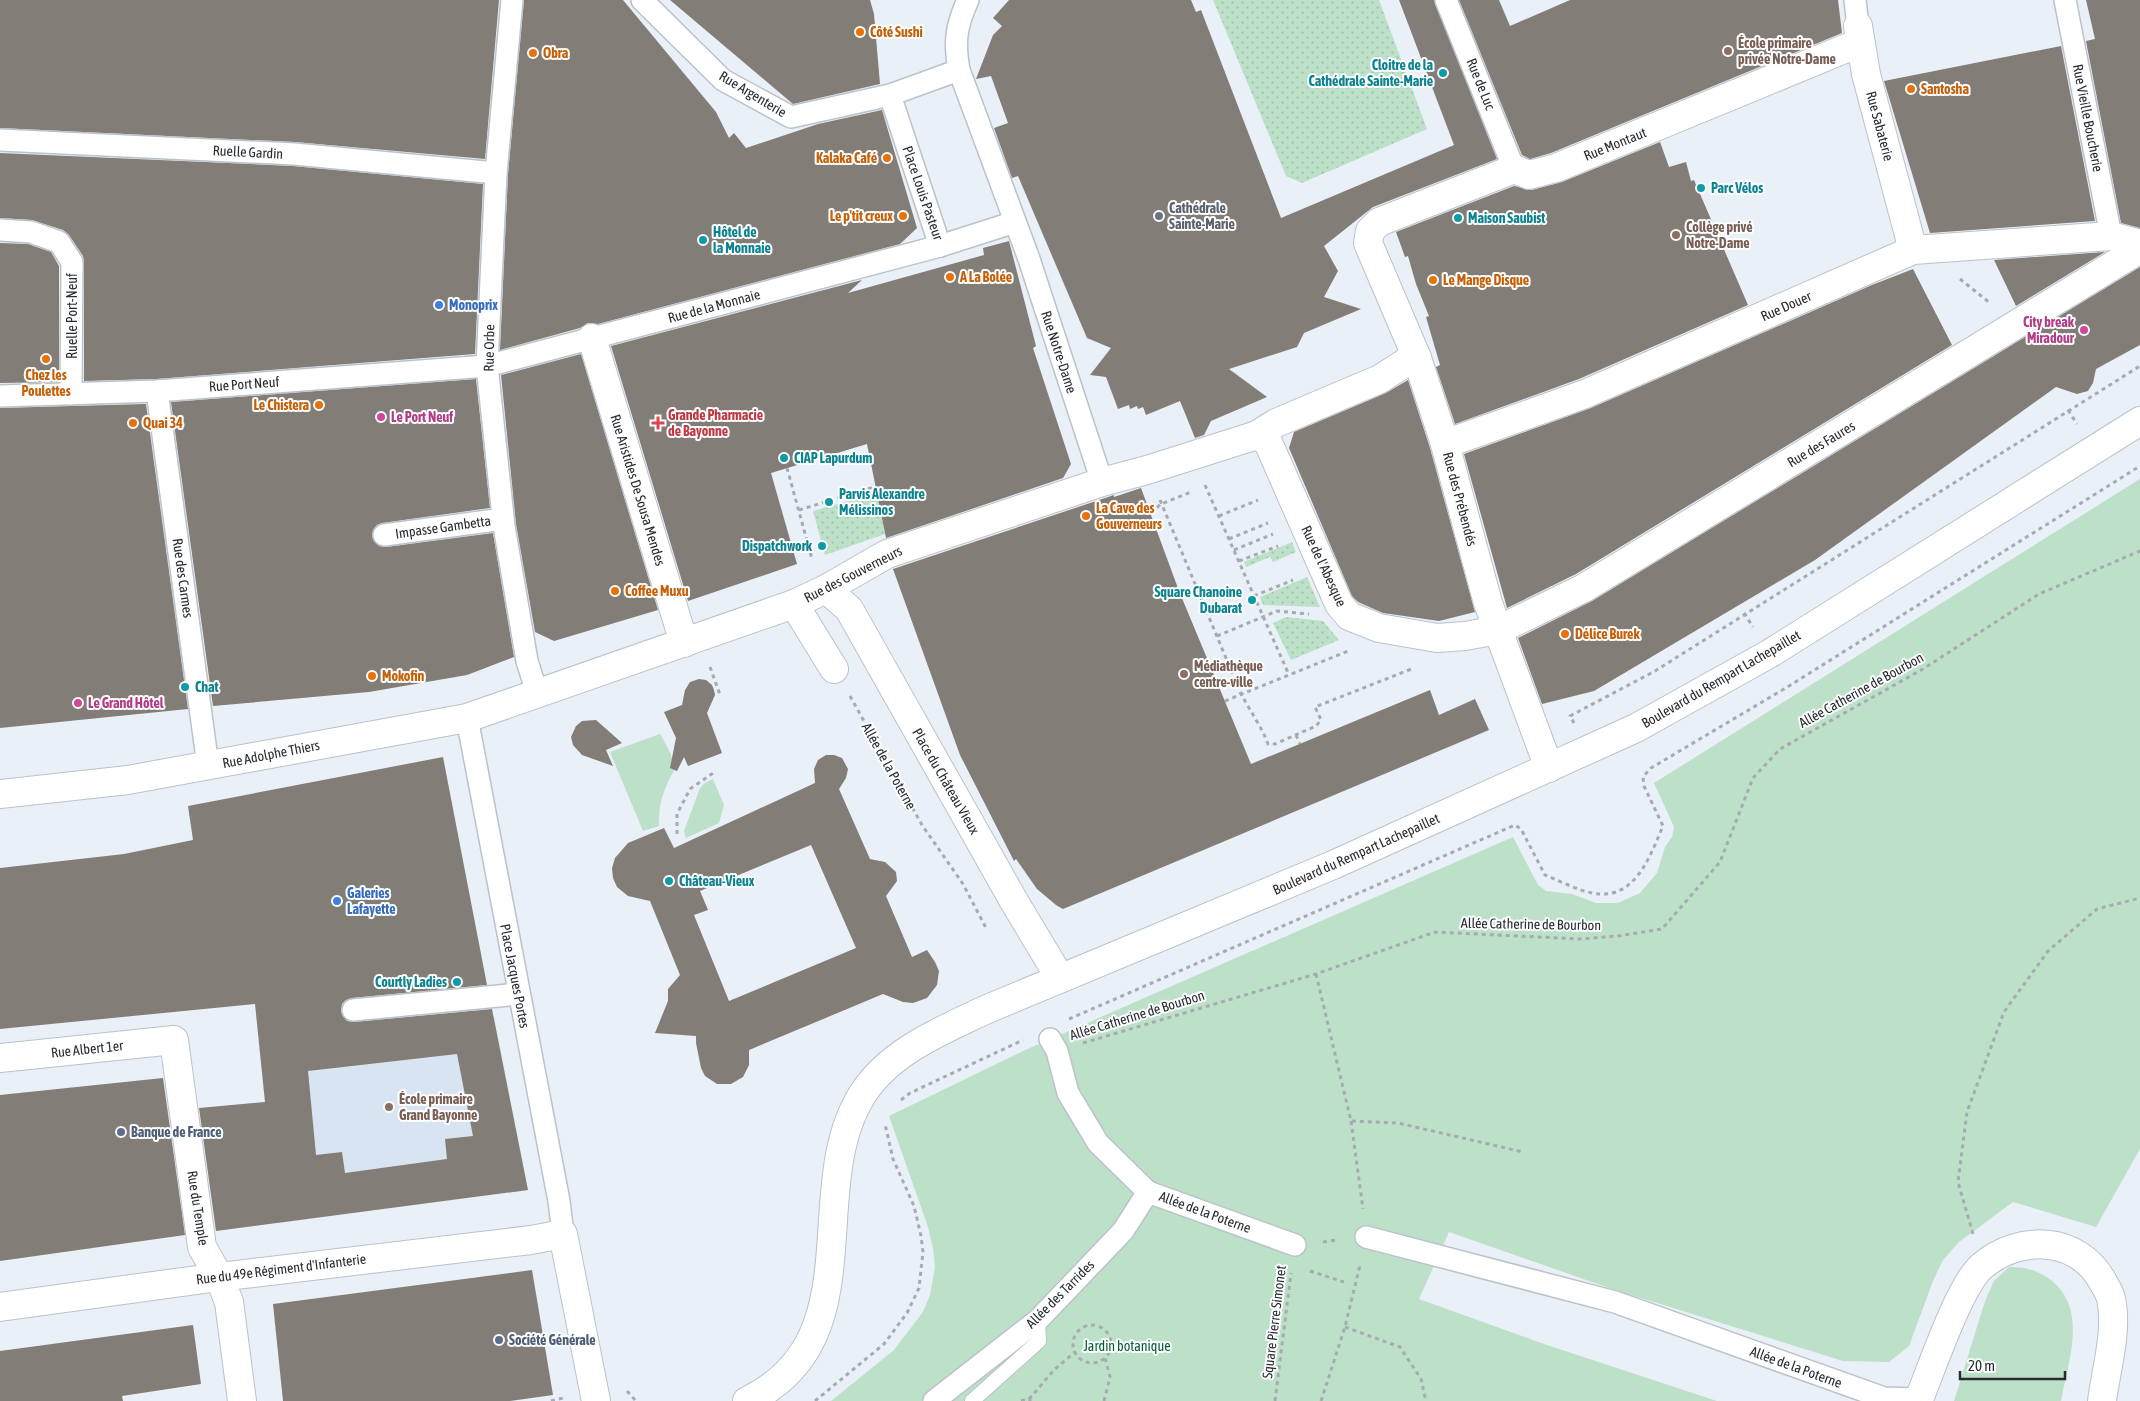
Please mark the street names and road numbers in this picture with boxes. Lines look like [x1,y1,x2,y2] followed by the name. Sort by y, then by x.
[1463,56,1499,113] street label: Rue de Luc
[2070,63,2106,173] street label: Rue Vieille Boucherie
[717,68,789,120] street label: Rue Argenterie
[1863,89,1897,163] street label: Rue Sabaterie
[1581,124,1649,164] street label: Rue Montaut
[212,142,284,162] street label: Ruelle Gardin
[899,144,947,243] street label: Place Louis Pasteur
[64,273,80,359] street label: Ruelle Port-Neuf
[666,286,762,326] street label: Rue de la Monnaie
[1758,287,1815,324] street label: Rue Douer
[1038,309,1080,395] street label: Rue Notre-Dame
[481,324,497,372] street label: Rue Orbe
[208,374,280,394] street label: Rue Port Neuf
[607,412,669,568] street label: Rue Aristides De Sousa Mendes
[1784,418,1858,470] street label: Rue des Faures
[1440,450,1480,548] street label: Rue des Prébendés
[394,512,492,542] street label: Impasse Gambetta
[1298,523,1350,609] street label: Rue de l'Abesque
[169,537,197,619] street label: Rue des Carmes
[801,542,905,606] street label: Rue des Gouverneurs
[1639,627,1803,731] street label: Boulevard du Rempart Lachepaillet
[1796,649,1926,731] street label: Allée Catherine de Bourbon
[859,720,919,812] street label: Allée de la Poterne
[909,725,983,837] street label: Place du Château Vieux
[221,737,321,771] street label: Rue Adolphe Thiers
[1270,810,1442,898] street label: Boulevard du Rempart Lachepaillet
[1461,915,1601,933] street label: Allée Catherine de Bourbon
[497,923,533,1030] street label: Place Jacques Portes
[1068,987,1206,1043] street label: Allée Catherine de Bourbon
[50,1037,125,1061] street label: Rue Albert 1er
[184,1169,212,1247] street label: Rue du Temple
[1157,1188,1253,1236] street label: Allée de la Poterne
[195,1251,367,1287] street label: Rue du 49e Régiment d'Infanterie
[1023,1257,1097,1331] street label: Allée des Tarrides
[1259,1265,1289,1379] street label: Square Pierre Simonet
[1748,1343,1844,1391] street label: Allée de la Poterne

